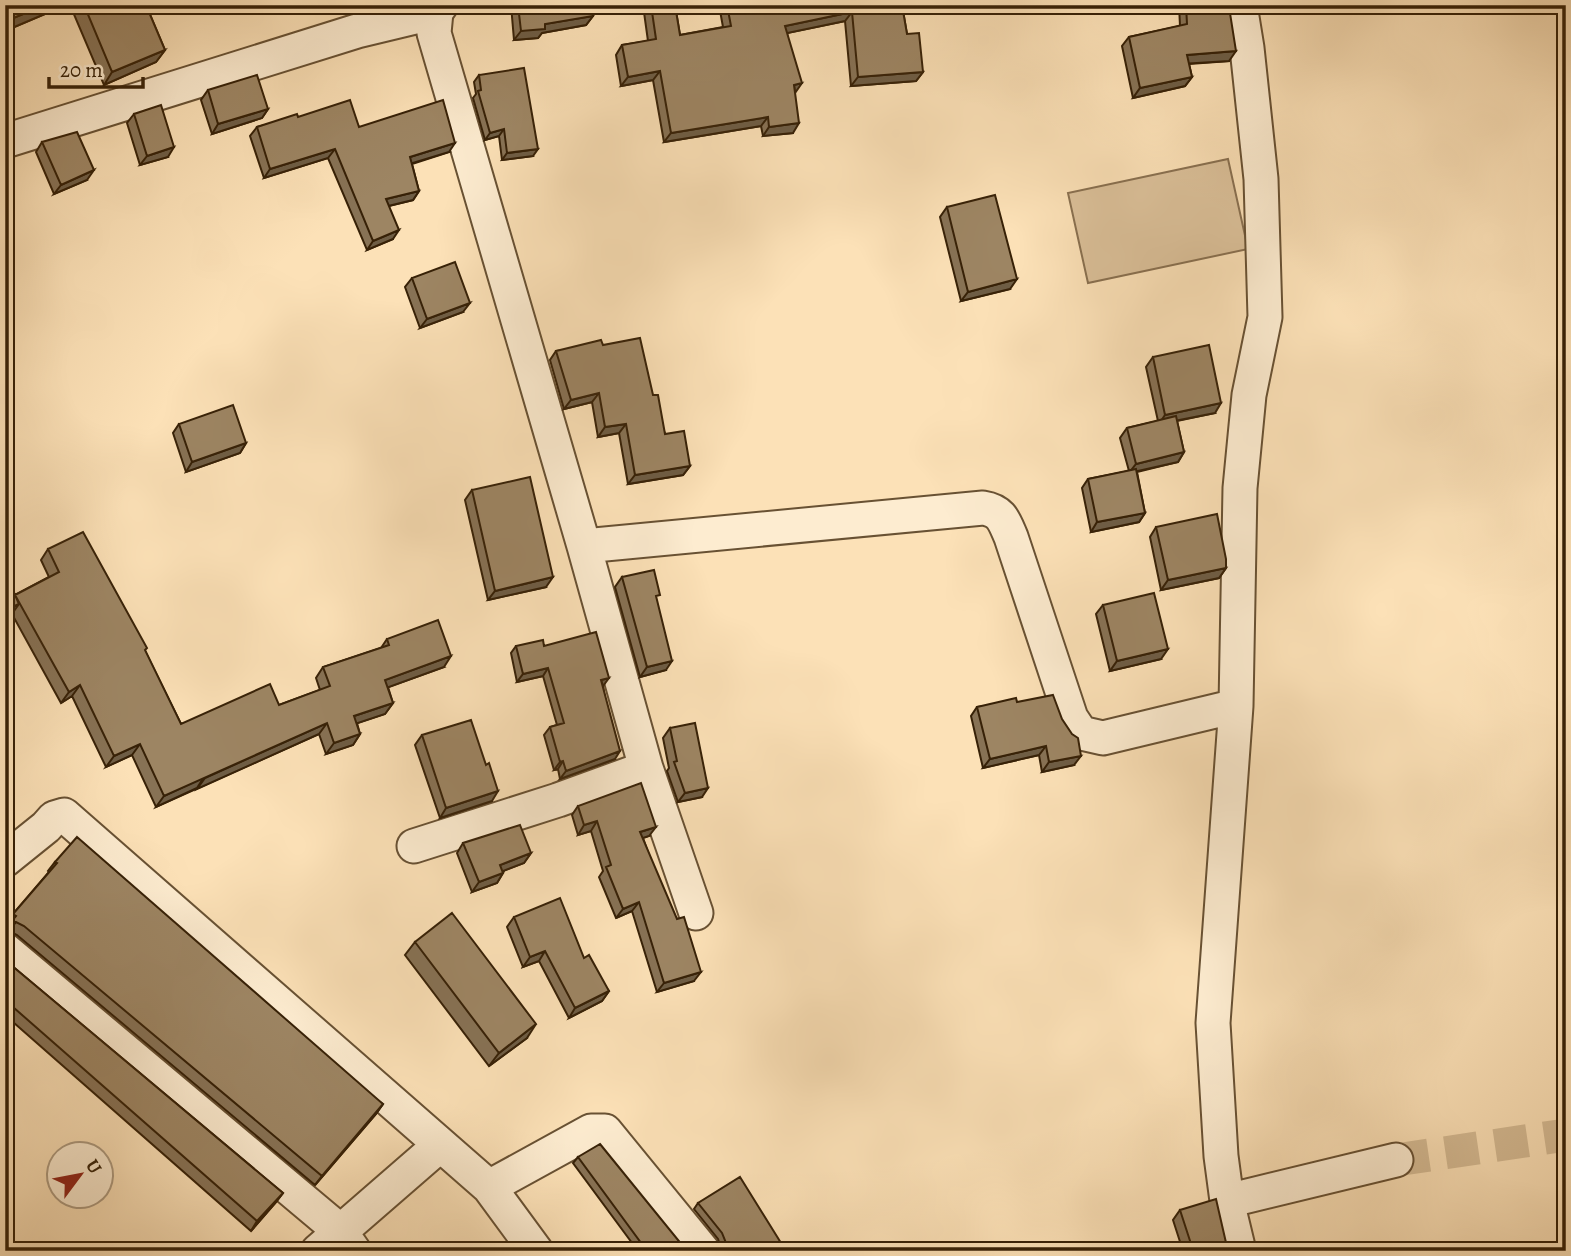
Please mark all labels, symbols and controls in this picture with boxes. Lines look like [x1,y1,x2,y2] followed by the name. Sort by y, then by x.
[49,46,144,90] scale bar
[60,56,103,84] text: 20 m
[46,1140,116,1210] north arrow
[79,1154,108,1179] text: U

